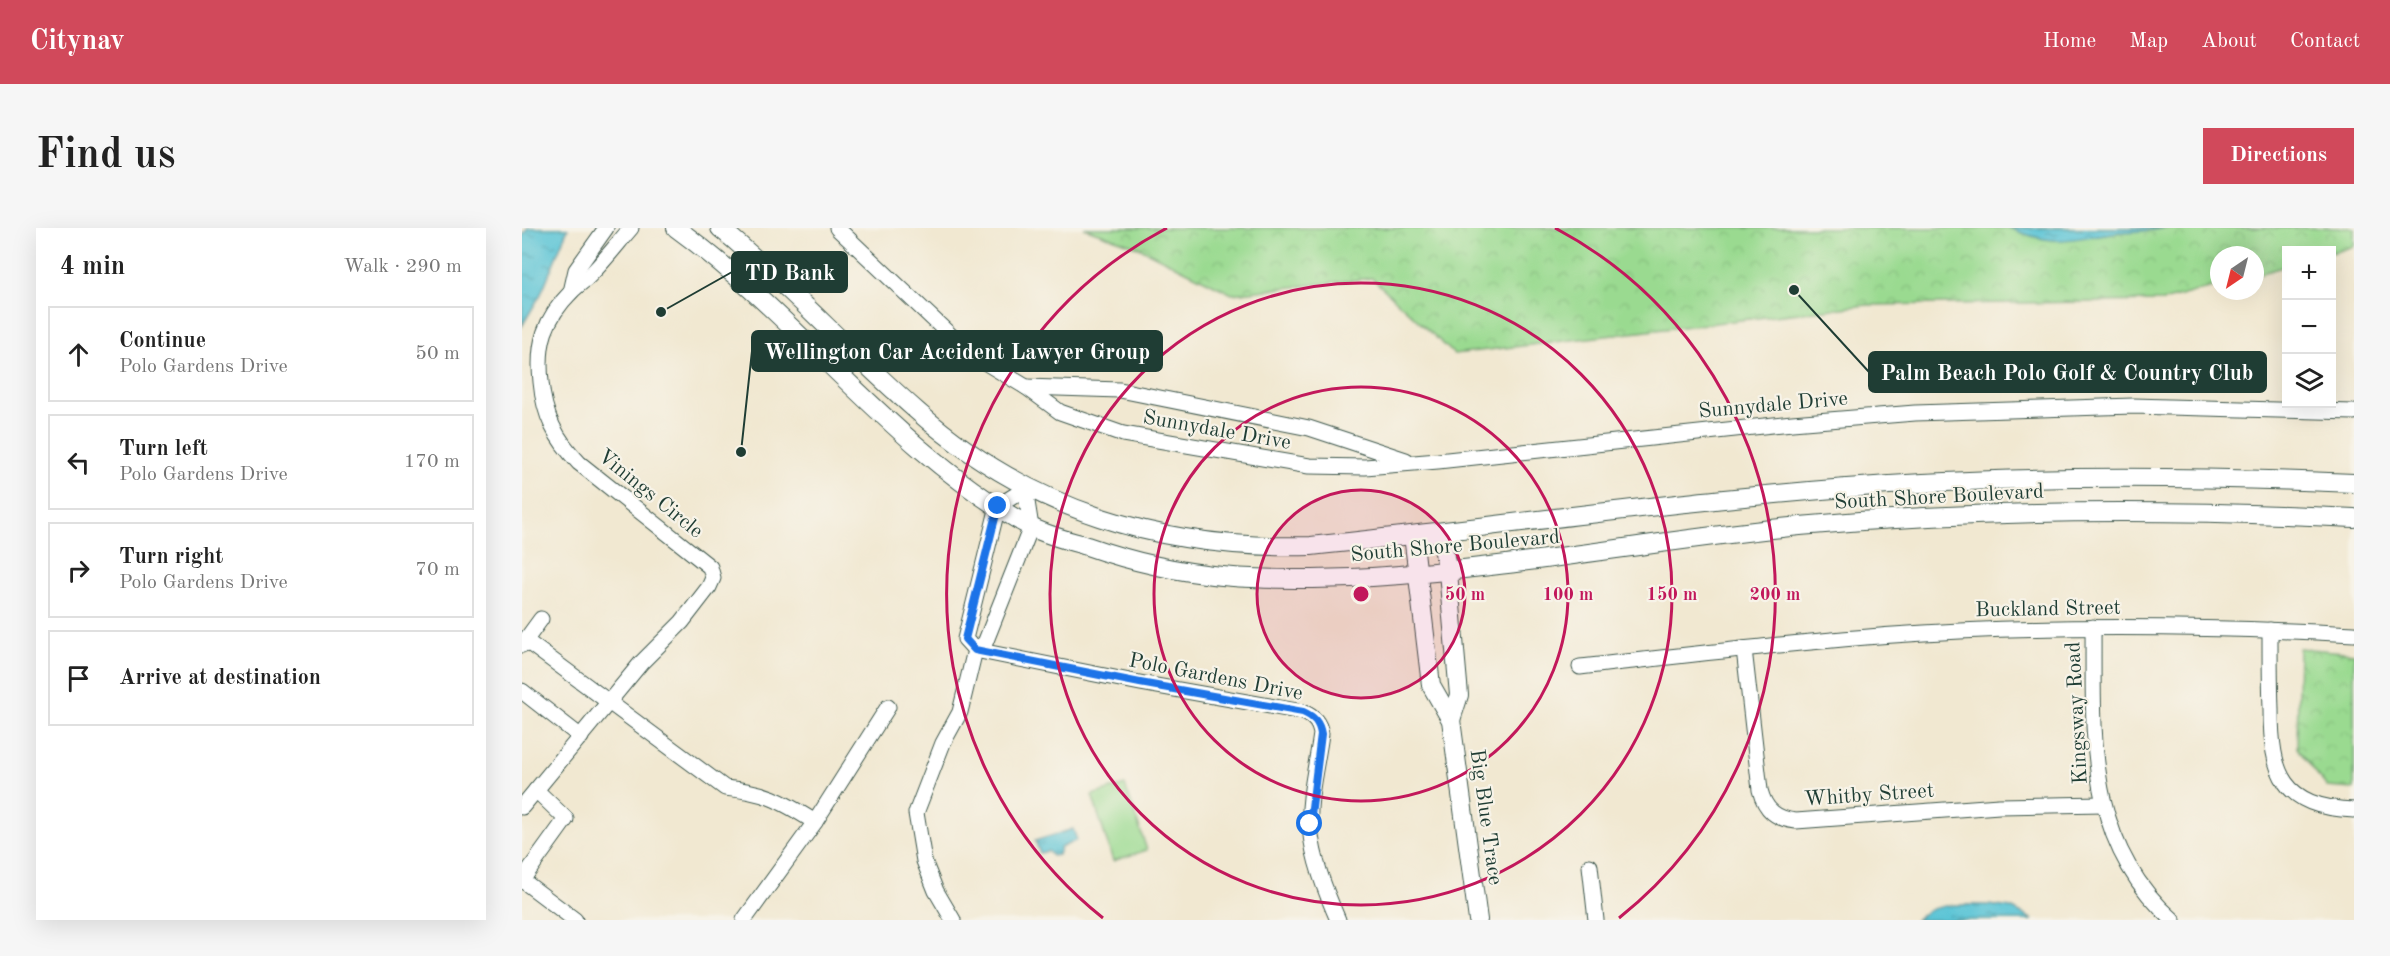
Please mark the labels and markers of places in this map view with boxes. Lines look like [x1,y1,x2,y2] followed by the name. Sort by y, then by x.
[732,252,847,292] callout: TD Bank
[752,331,1162,371] callout: Wellington Car Accident Lawyer Group
[1869,352,2266,392] callout: Palm Beach Polo Golf & Country Club
[1351,584,1371,604] centre of rings

